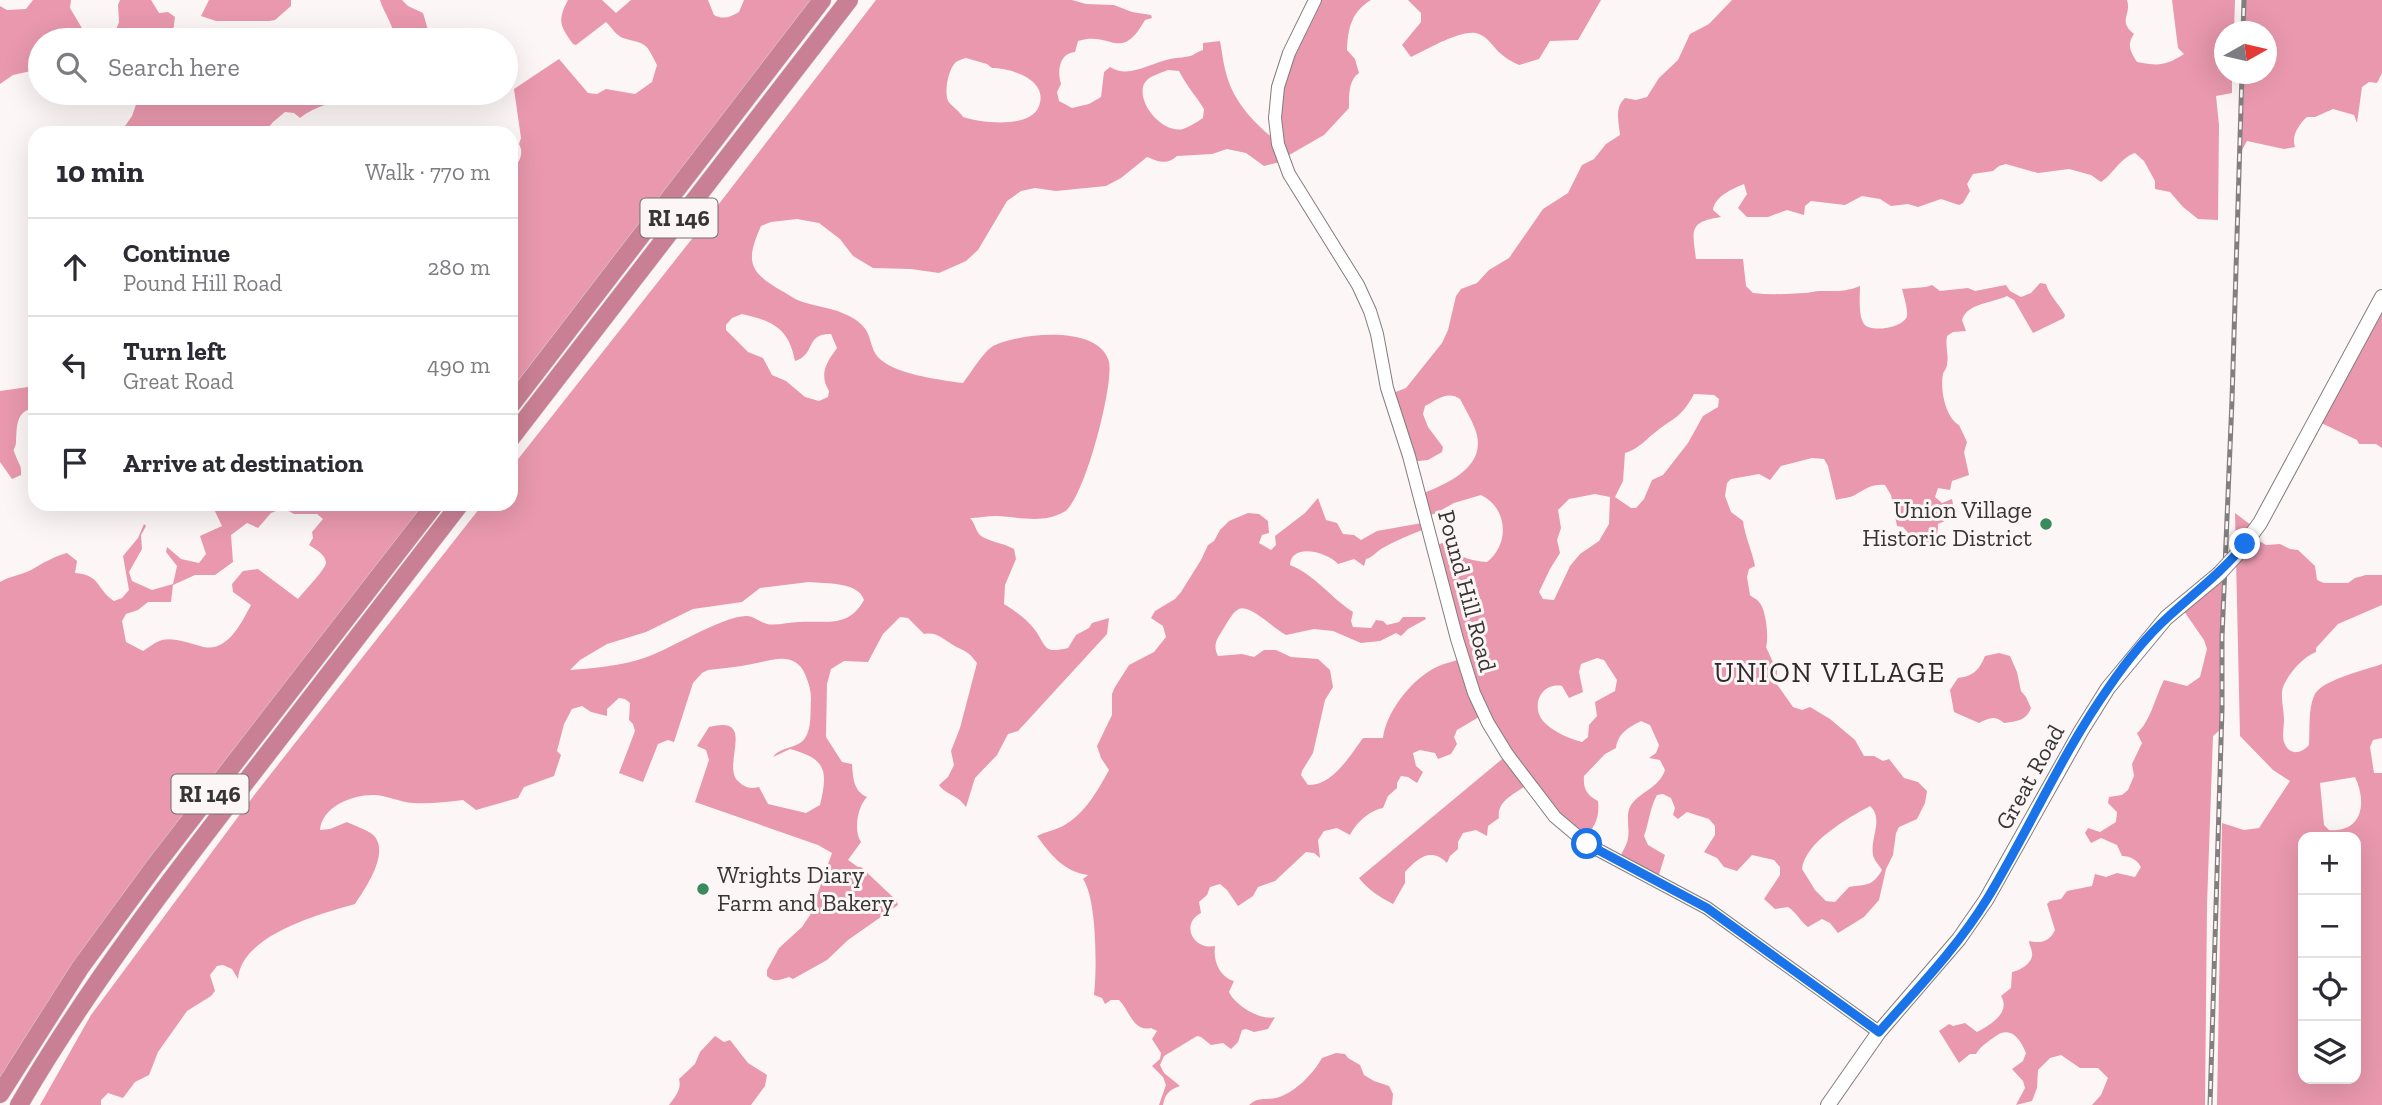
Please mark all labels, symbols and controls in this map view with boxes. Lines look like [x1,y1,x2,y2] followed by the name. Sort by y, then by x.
[2214,21,2277,84] north arrow
[28,28,518,105] search box
[52,48,90,86] icon: search
[108,51,240,83] text: Search here
[56,154,144,190] text: 10 min
[365,158,490,186] text: Walk · 770 m
[640,198,718,238] road number: RI 146
[123,237,230,269] text: Continue
[56,248,94,286] icon: ahead
[427,253,490,281] text: 280 m
[123,269,282,297] text: Pound Hill Road
[123,335,226,367] text: Turn left
[56,346,94,384] icon: left
[427,351,490,379] text: 490 m
[123,367,234,395] text: Great Road
[56,444,94,482] icon: arrive
[123,447,363,479] text: Arrive at destination
[1862,495,2032,552] place label: Union Village Historic District
[1432,507,1503,675] street label: Pound Hill Road
[2038,516,2054,532] marker: Union Village Historic District
[2229,528,2260,559] route end
[1714,656,1946,689] district label: UNION VILLAGE
[1989,719,2070,834] street label: Great Road
[172,774,248,814] road number: RI 146
[1571,828,1602,859] route start
[2298,832,2361,1084] map controls
[2298,832,2361,895] button: +
[717,860,894,917] place label: Wrights Diary Farm and Bakery
[695,881,711,897] marker: Wrights Diary Farm and Bakery
[2298,895,2361,958] button: −
[2298,958,2361,1021] button: locate
[2298,1021,2361,1084] button: layers

